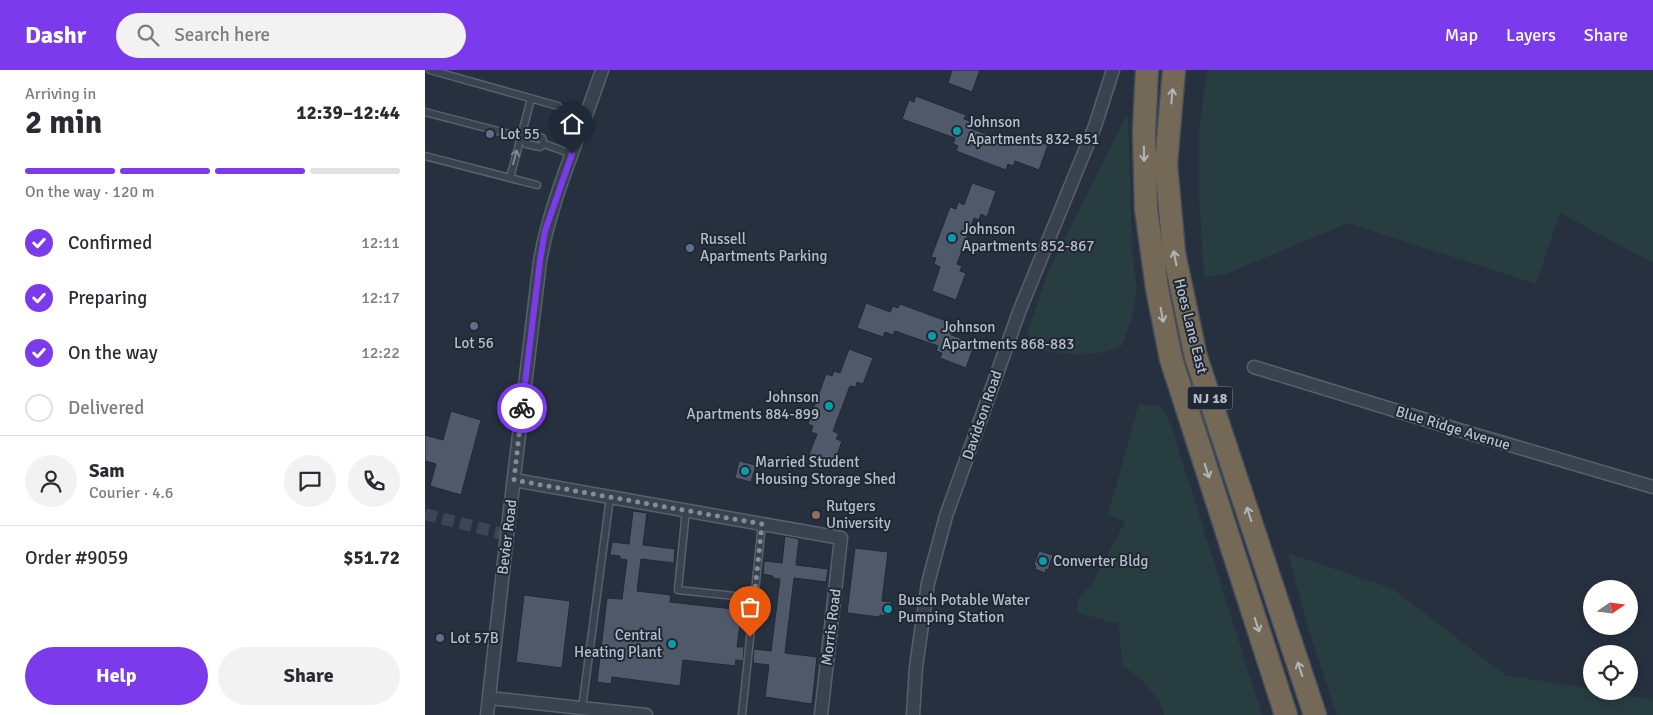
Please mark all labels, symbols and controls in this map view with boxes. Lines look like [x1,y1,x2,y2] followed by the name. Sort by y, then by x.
[116,13,466,58] search box
[25,20,86,50] text: Dashr
[134,21,162,49] icon: search
[174,23,270,47] text: Search here
[1445,24,1478,46] text: Map
[1506,24,1556,46] text: Layers
[1584,24,1628,46] text: Share
[25,84,96,104] text: Arriving in
[1167,88,1176,104] one-way arrow
[296,101,400,125] text: 12:39–12:44
[25,103,102,142] text: 2 min
[551,103,593,154] pin
[558,110,586,138] icon: home
[967,113,1099,148] place label: Johnson Apartments 832-851
[500,125,540,143] place label: Lot 55
[951,125,963,137] marker: Johnson Apartments 832-851
[484,128,496,140] marker: Lot 55
[1139,145,1149,161] one-way arrow
[511,150,520,166] one-way arrow
[25,182,155,202] text: On the way · 120 m
[962,220,1094,255] place label: Johnson Apartments 852-867
[25,229,53,257] icon: check
[700,230,828,265] place label: Russell Apartments Parking
[68,231,152,255] text: Confirmed
[946,232,958,244] marker: Johnson Apartments 852-867
[361,233,400,253] text: 12:11
[684,242,696,254] marker: Russell Apartments Parking
[1169,250,1179,266] one-way arrow
[1170,277,1212,375] street label: Hoes Lane East
[25,284,53,312] icon: check
[68,286,147,310] text: Preparing
[361,288,400,308] text: 12:17
[1158,306,1168,322] one-way arrow
[942,318,1074,353] place label: Johnson Apartments 868-883
[468,320,480,332] marker: Lot 56
[926,330,938,342] marker: Johnson Apartments 868-883
[454,334,494,352] place label: Lot 56
[25,339,53,367] icon: check
[68,341,158,365] text: On the way
[361,343,400,363] text: 12:22
[958,368,1006,462] street label: Davidson Road
[497,383,547,433] courier
[1187,386,1233,409] road number: NJ 18
[687,388,819,423] place label: Johnson Apartments 884-899
[508,394,536,422] icon: bike
[68,396,144,420] text: Delivered
[823,400,835,412] marker: Johnson Apartments 884-899
[1393,402,1513,454] street label: Blue Ridge Avenue
[755,453,896,488] place label: Married Student Housing Storage Shed
[25,455,77,507] button: person
[284,455,336,507] button: chat
[348,455,400,507] button: phone
[89,459,125,483] text: Sam
[1203,462,1213,478] one-way arrow
[739,465,751,477] marker: Married Student Housing Storage Shed
[89,483,173,503] text: Courier · 4.6
[826,497,891,532] place label: Rutgers University
[493,498,521,576] street label: Bevier Road
[1243,507,1253,523] one-way arrow
[810,509,822,521] marker: Rutgers University
[25,546,128,570] text: Order #9059
[343,546,400,570] text: $51.72
[1053,552,1148,570] place label: Converter Bldg
[1037,555,1049,567] marker: Converter Bldg
[1583,580,1637,635] north arrow
[1583,580,1638,700] map controls
[729,586,771,637] pin
[817,588,845,666] street label: Morris Road
[898,591,1030,626] place label: Busch Potable Water Pumping Station
[736,593,764,621] icon: bag
[882,603,894,615] marker: Busch Potable Water Pumping Station
[1253,617,1263,633] one-way arrow
[574,626,662,661] place label: Central Heating Plant
[450,629,499,647] place label: Lot 57B
[434,632,446,644] marker: Lot 57B
[666,638,678,650] marker: Central Heating Plant
[1583,645,1638,700] button: locate
[25,647,208,705] button: Help
[218,647,400,705] button: Share
[1294,661,1304,677] one-way arrow

